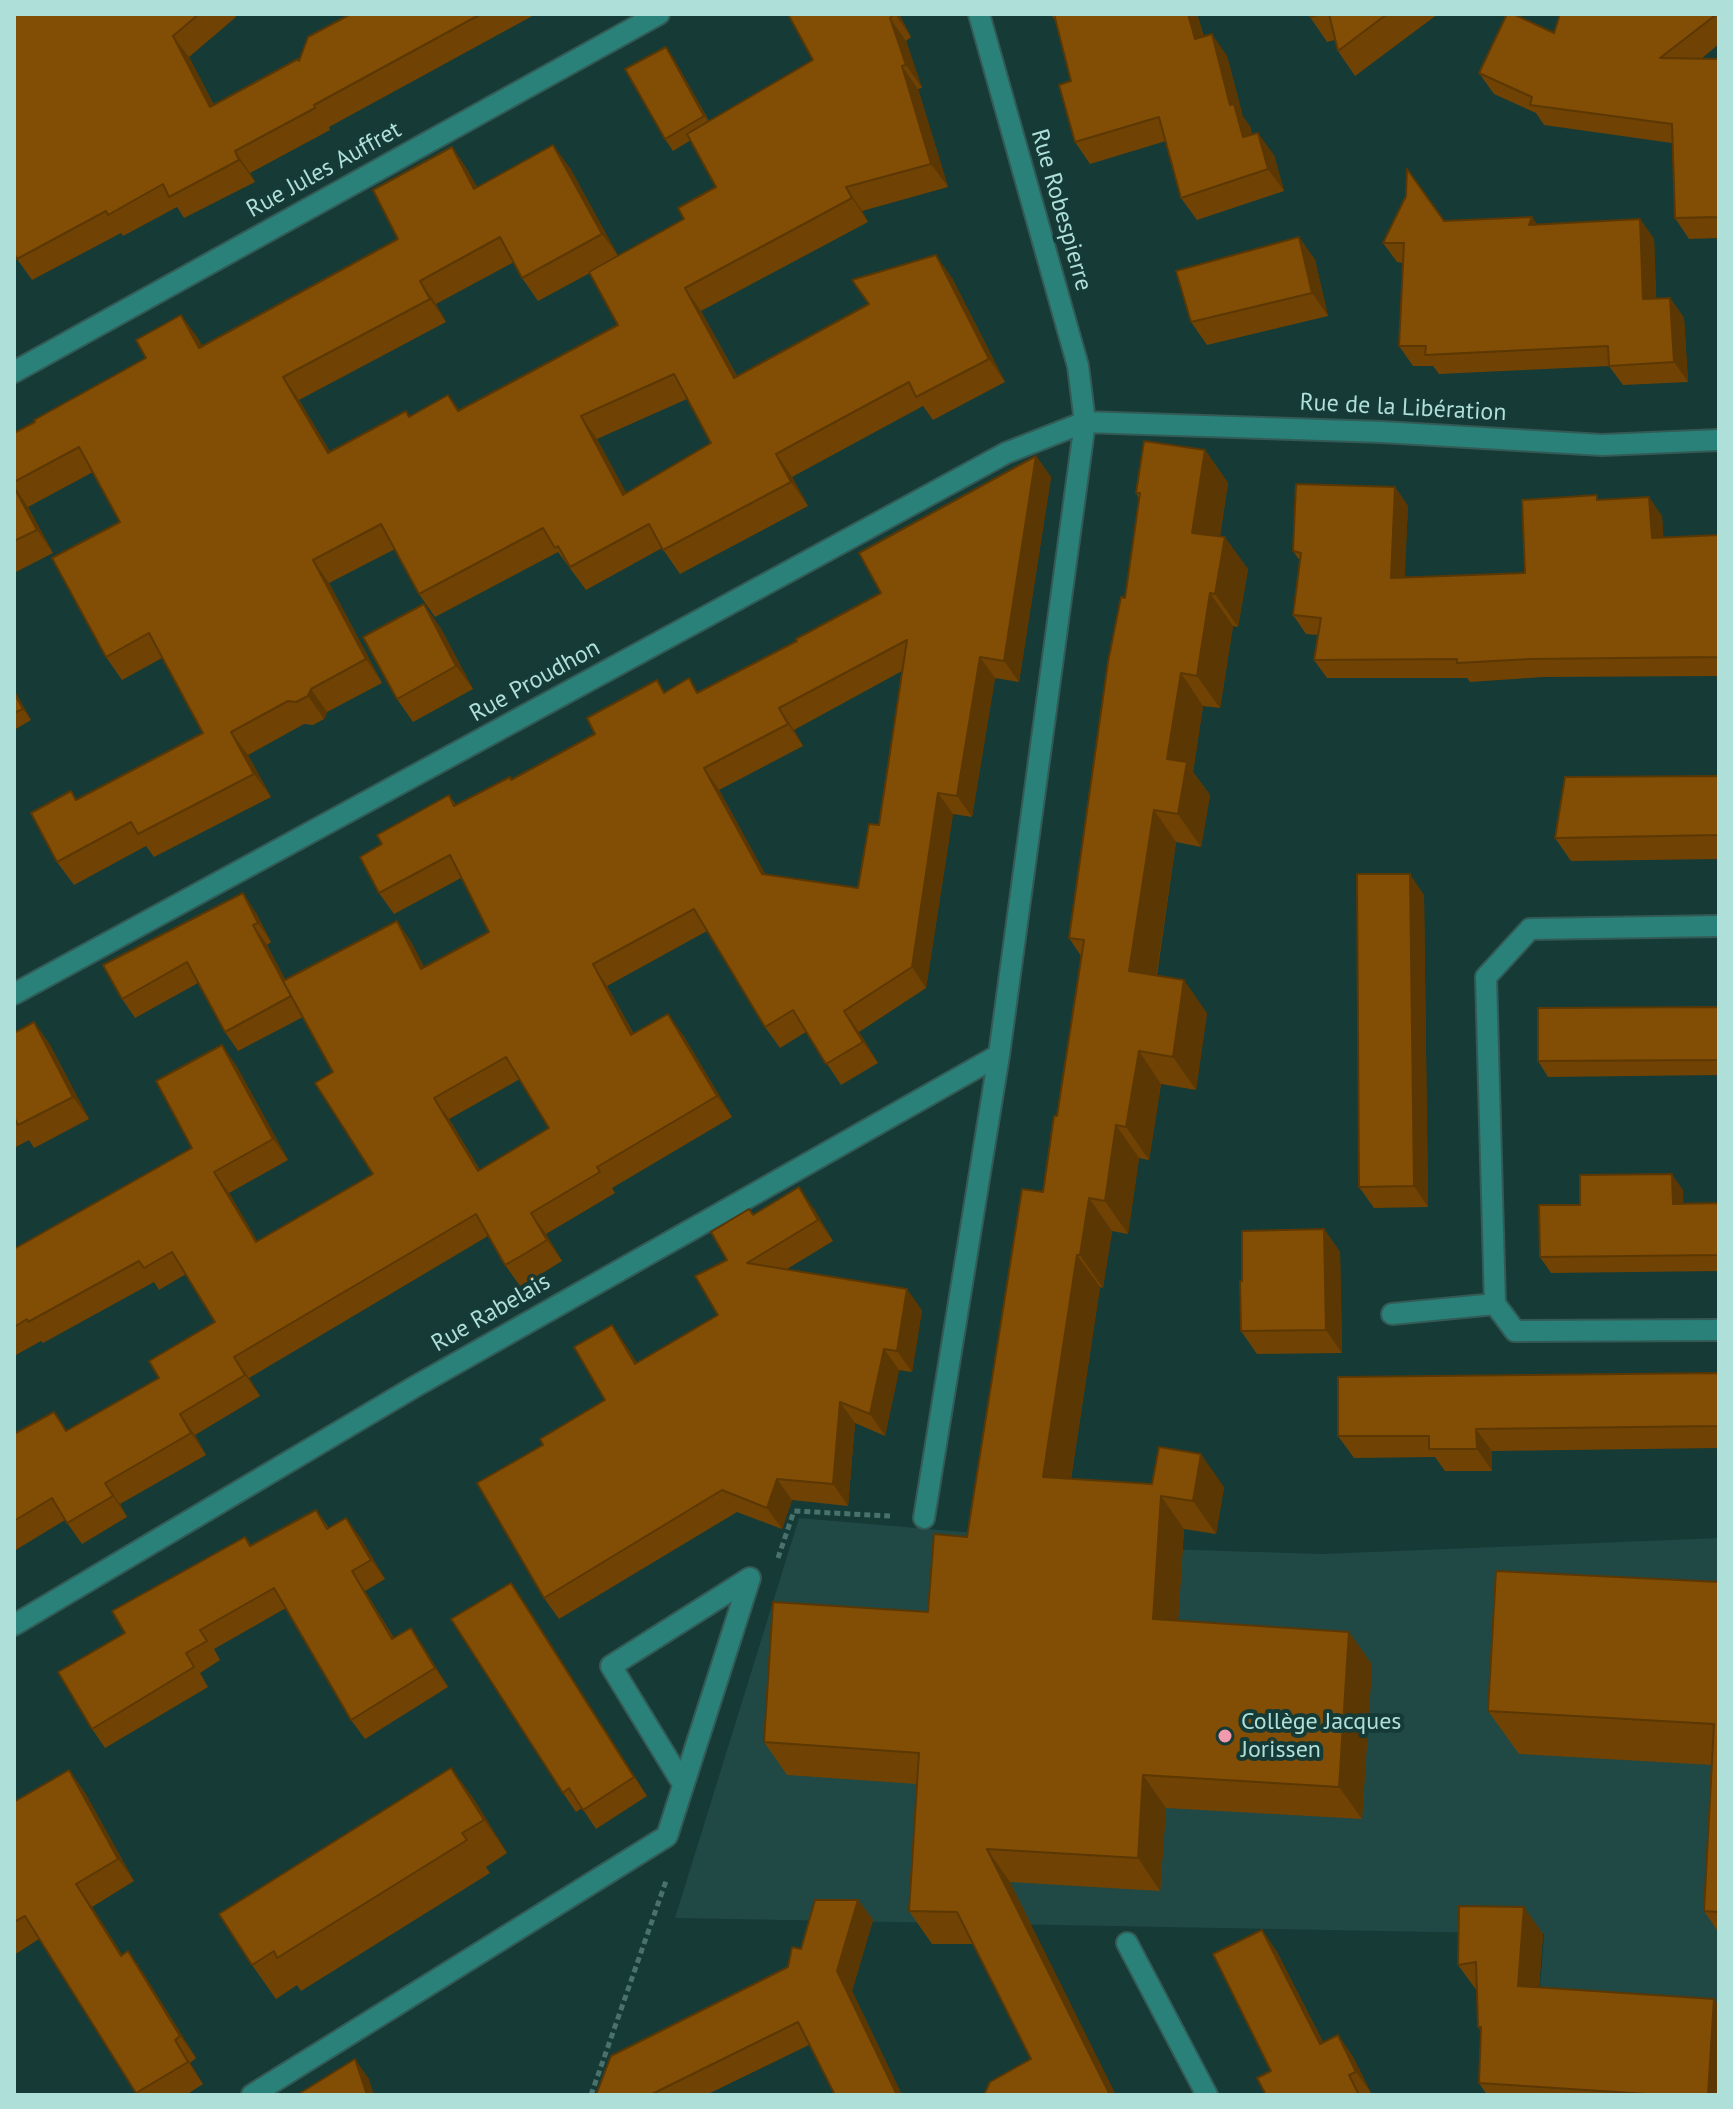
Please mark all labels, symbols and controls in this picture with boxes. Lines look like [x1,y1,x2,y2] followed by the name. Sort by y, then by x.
[242,116,406,224] street label: Rue Jules Auffret
[1024,126,1098,294] street label: Rue Robespierre
[1299,388,1507,428] street label: Rue de la Libération
[465,633,605,729] street label: Rue Proudhon
[427,1267,555,1359] street label: Rue Rabelais
[1241,1708,1401,1764] place label: Collège Jacques Jorissen
[1216,1727,1234,1745] marker: Collège Jacques Jorissen

